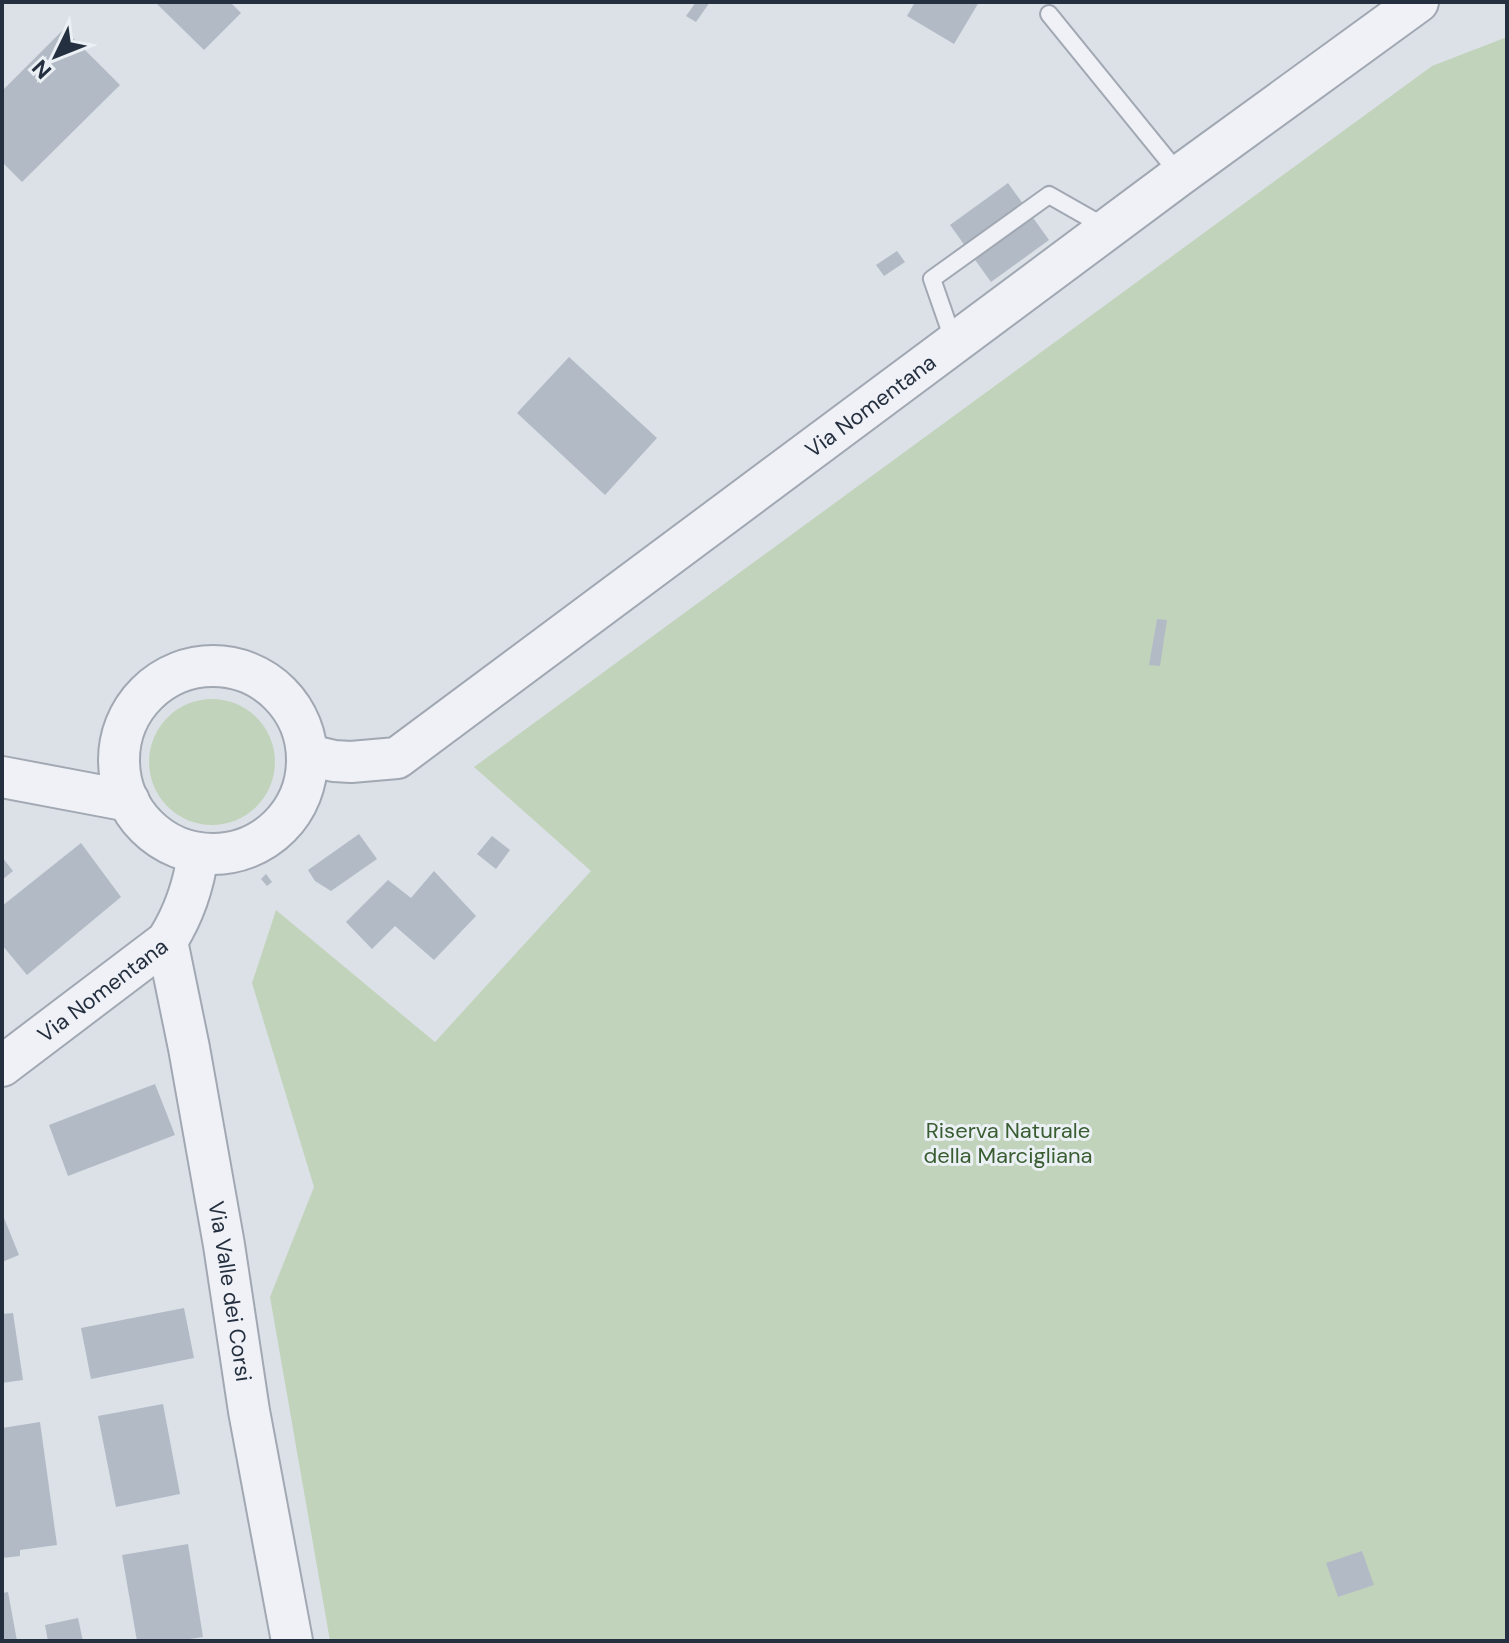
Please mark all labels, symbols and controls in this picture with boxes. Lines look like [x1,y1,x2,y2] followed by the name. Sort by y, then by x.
[16,16,96,96] north arrow
[26,54,58,85] text: N
[799,347,942,464] street label: Via Nomentana
[31,931,173,1049] street label: Via Nomentana
[923,1116,1093,1170] park label: Riserva Naturale della Marcigliana
[202,1199,259,1383] street label: Via Valle dei Corsi

